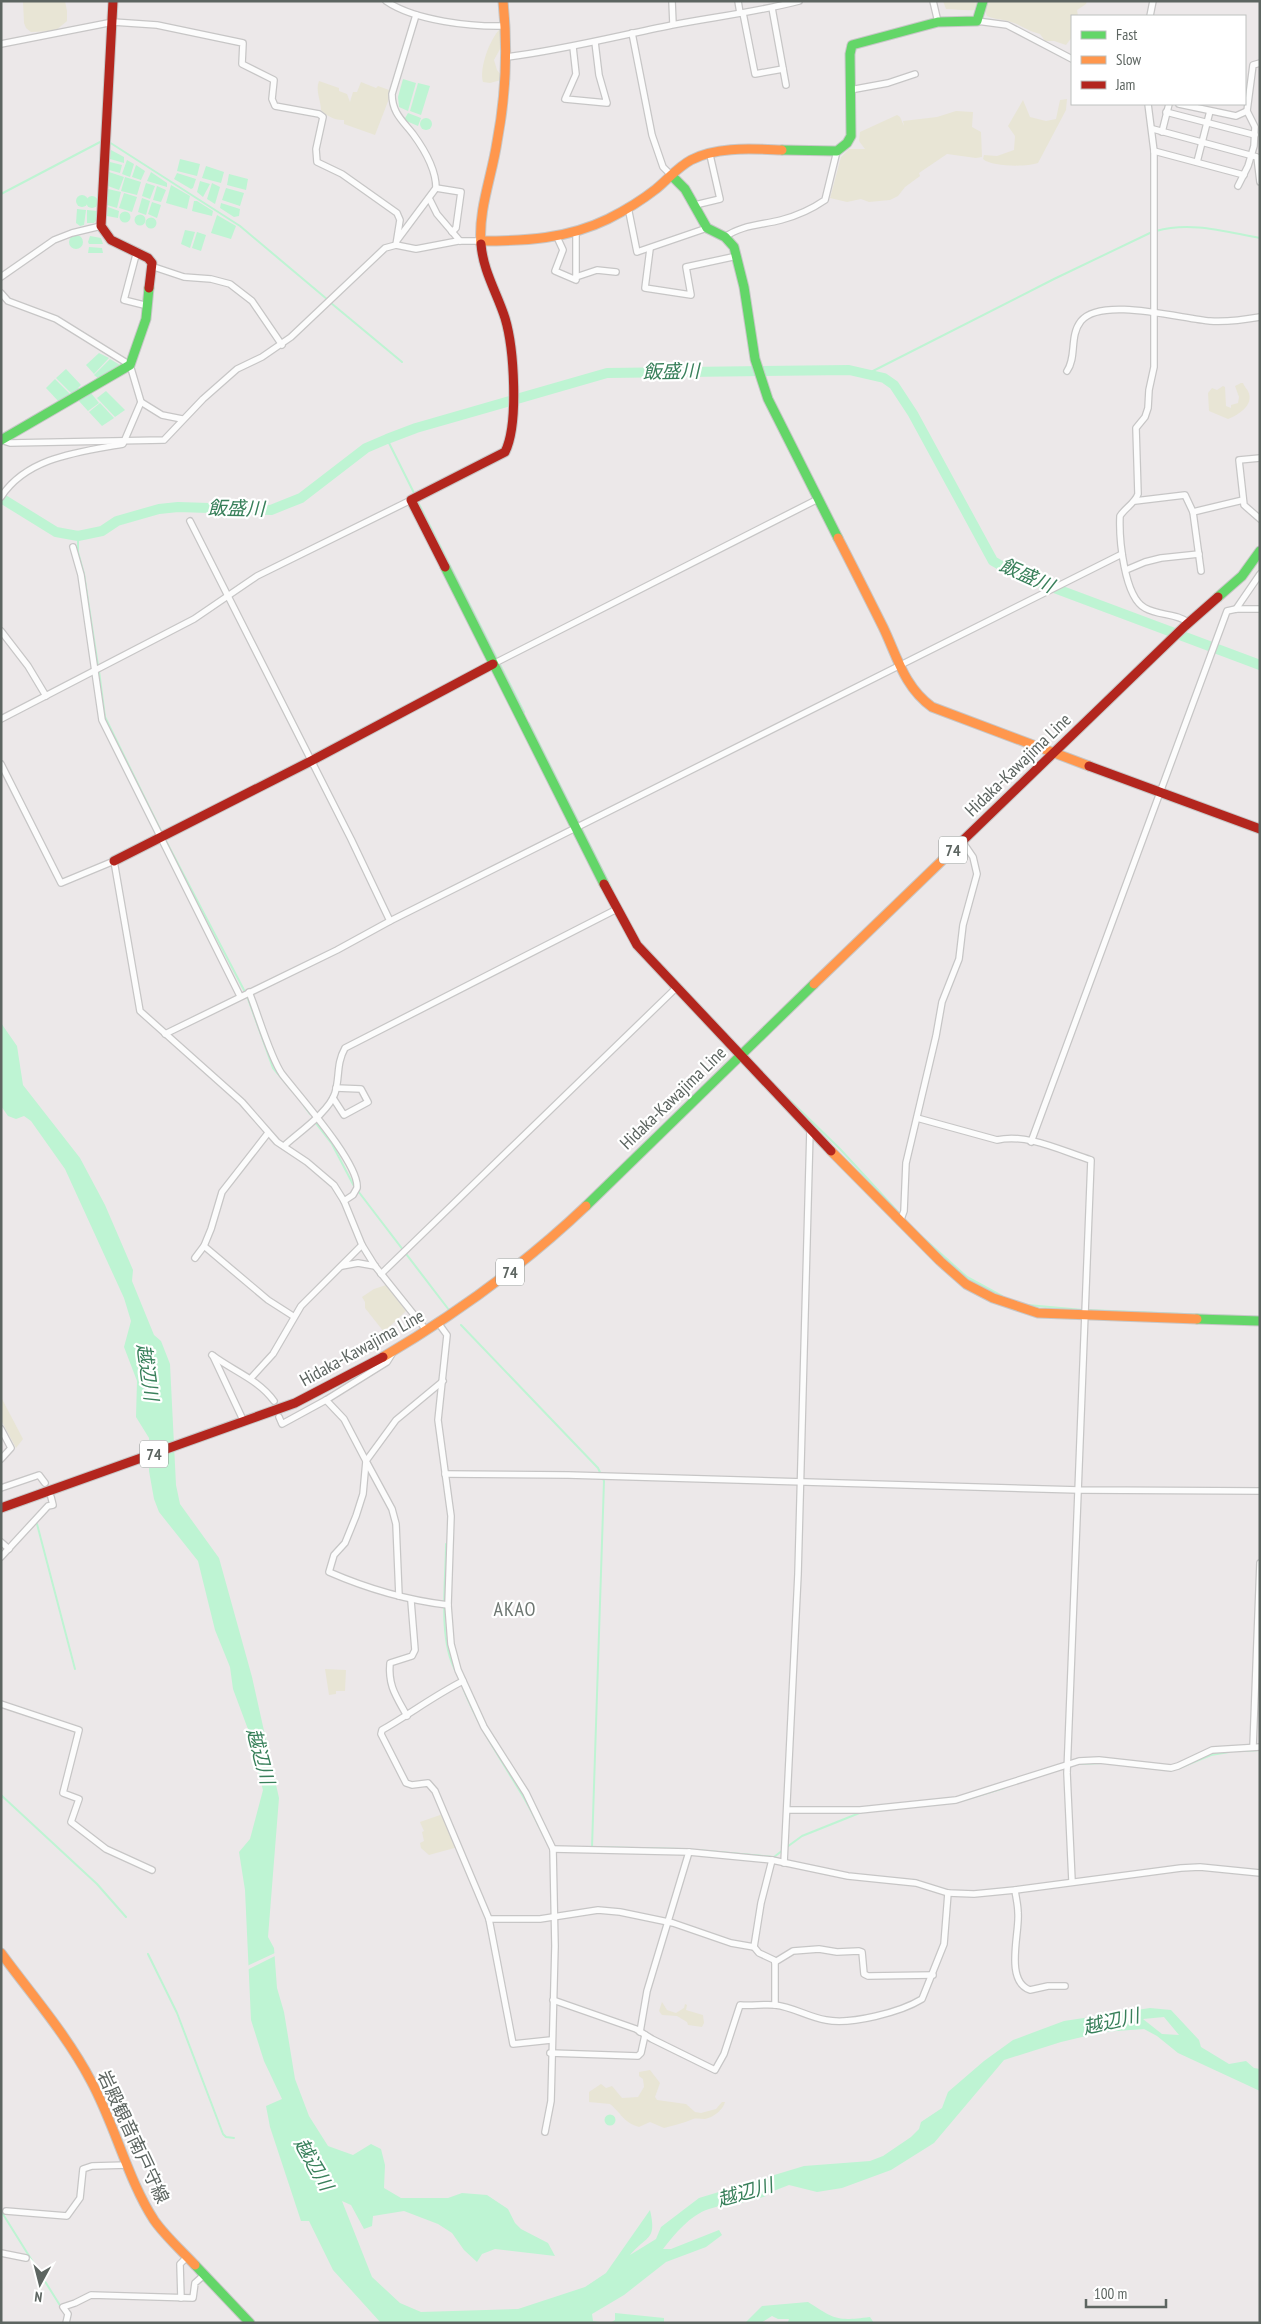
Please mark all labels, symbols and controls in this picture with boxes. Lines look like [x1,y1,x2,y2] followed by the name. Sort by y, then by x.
[1071,15,1246,105] legend
[1116,25,1137,44] text: Fast
[1116,50,1141,69] text: Slow
[1115,75,1135,94] text: Jam
[642,358,702,383] water label: 飯盛川
[207,496,267,521] water label: 飯盛川
[996,552,1060,598] water label: 飯盛川
[960,708,1076,821] street label: Hidaka-Kawajima Line
[939,836,967,864] road number: 74
[615,1041,731,1154] street label: Hidaka-Kawajima Line
[496,1258,524,1286] road number: 74
[296,1304,428,1391] street label: Hidaka-Kawajima Line
[132,1342,164,1404] water label: 越辺川
[140,1440,168,1468] road number: 74
[494,1596,536,1622] district label: AKAO
[242,1725,280,1789] water label: 越辺川
[1081,2002,1143,2039] water label: 越辺川
[93,2067,174,2207] street label: 岩殿観音南戸守線
[289,2133,340,2196] water label: 越辺川
[714,2172,778,2211] water label: 越辺川
[15,2259,65,2309] north arrow
[1086,2276,1166,2308] scale bar
[1094,2284,1127,2303] text: 100 m
[34,2288,43,2306] text: N

